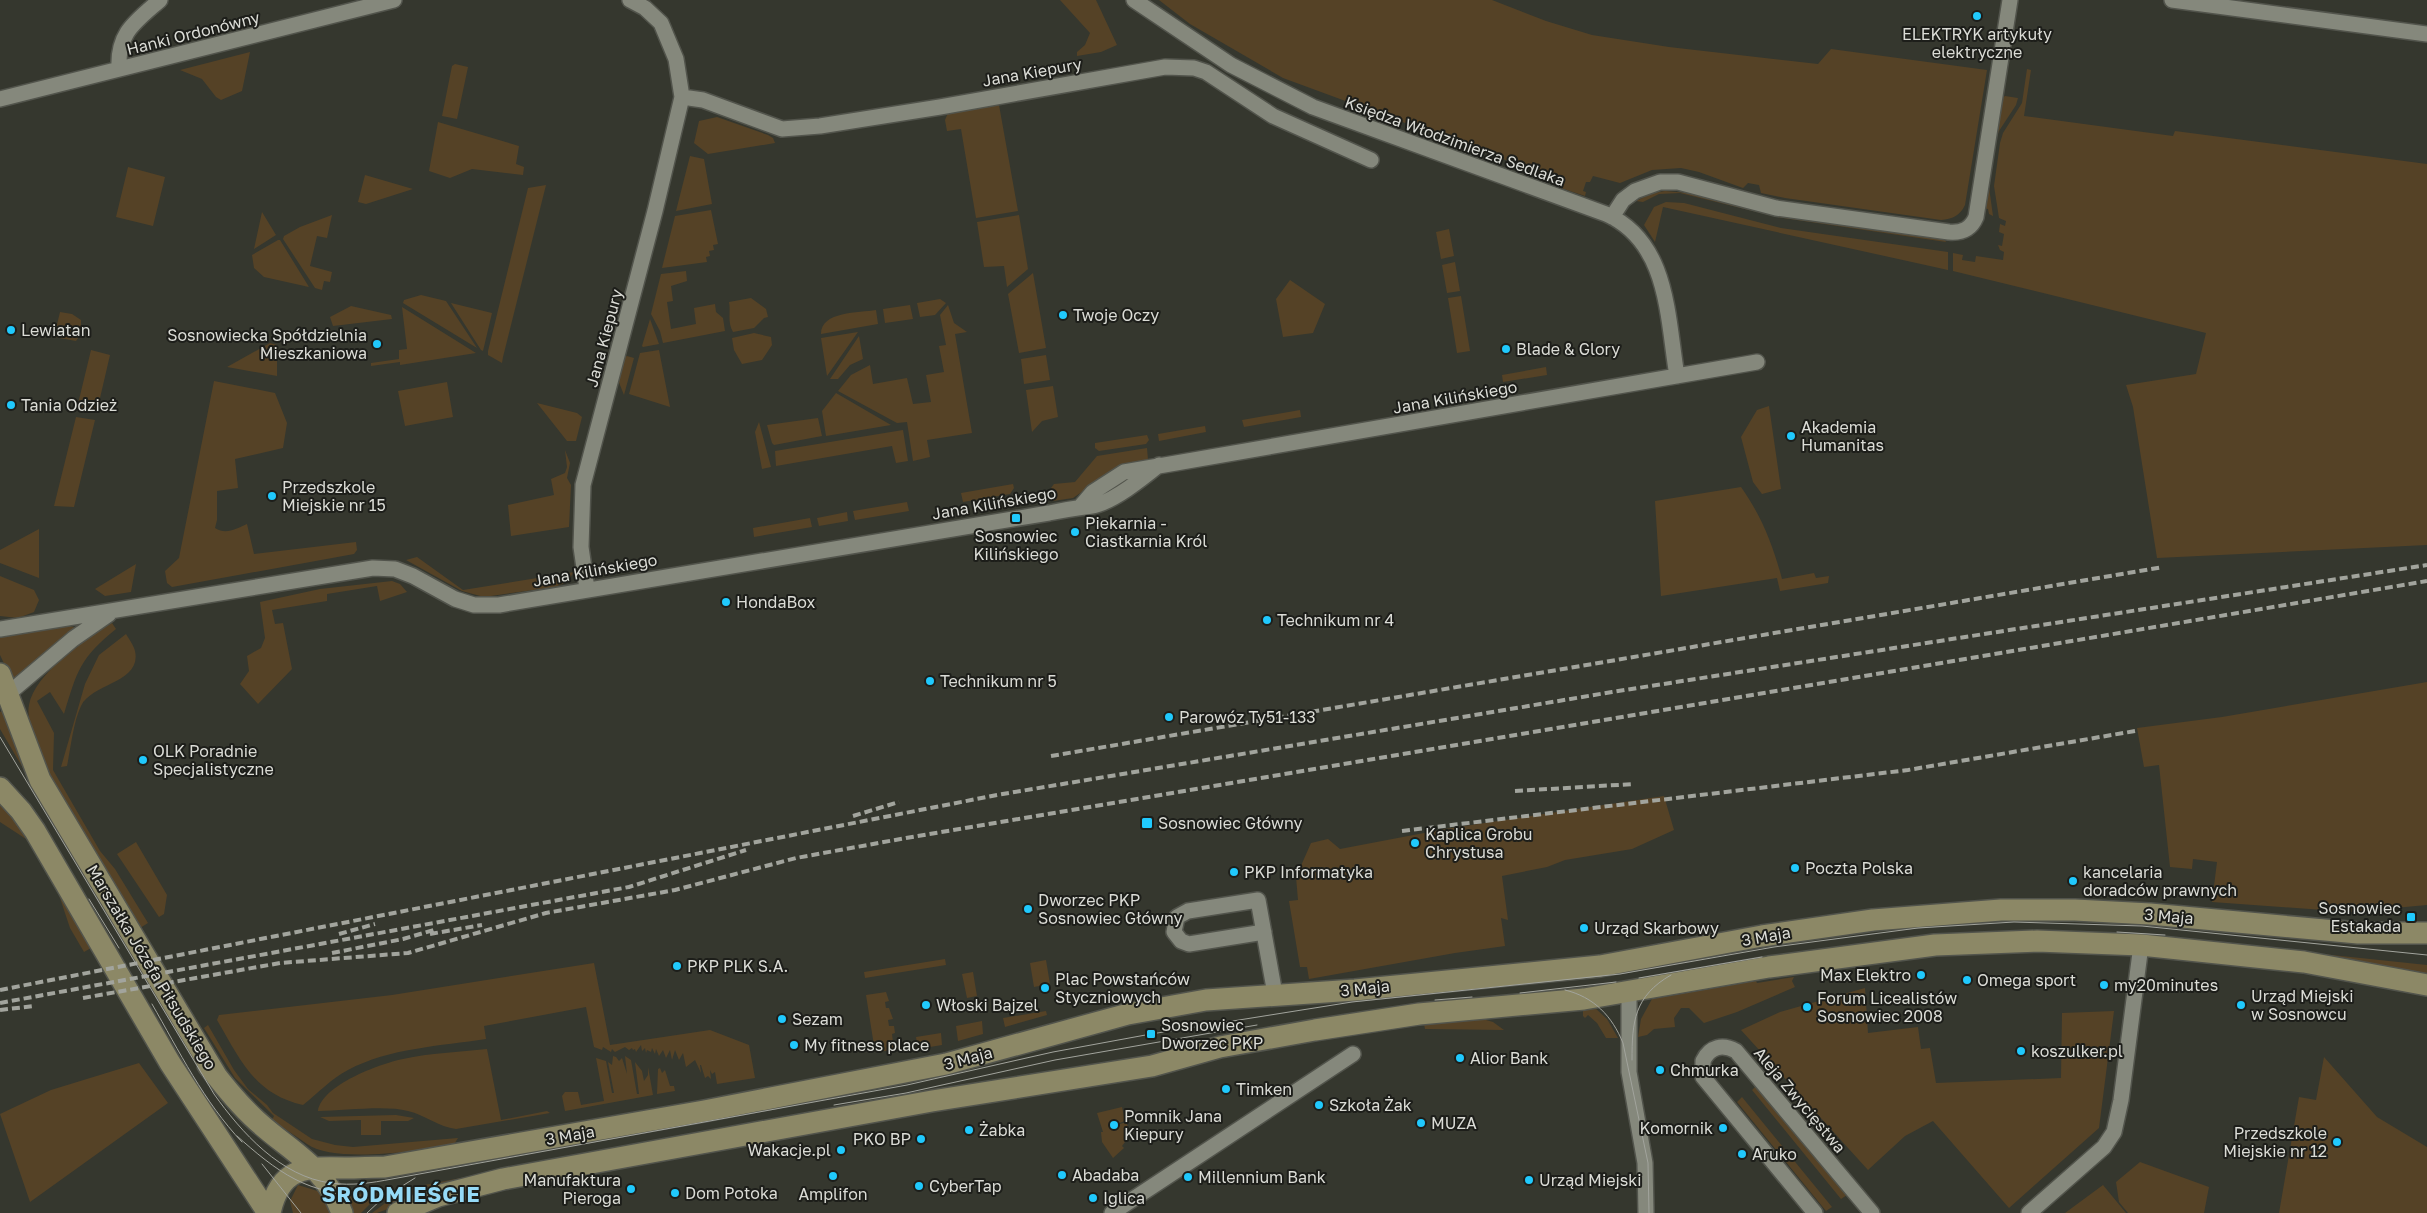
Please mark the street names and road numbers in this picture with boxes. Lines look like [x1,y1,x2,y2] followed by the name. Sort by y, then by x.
[124,7,262,59] street label: Hanki Ordonówny
[981,53,1083,91] street label: Jana Kiepury
[1342,92,1568,190] street label: Księdza Włodzimierza Sedlaka
[581,287,627,389] street label: Jana Kiepury
[1391,376,1519,418] street label: Jana Kilińskiego
[930,482,1058,524] street label: Jana Kilińskiego
[531,549,659,591] street label: Jana Kilińskiego
[83,861,221,1073] street label: Marszałka Józefa Piłsudskiego
[2143,904,2195,928] street label: 3 Maja
[1740,922,1792,950] street label: 3 Maja
[1339,975,1391,1001] street label: 3 Maja
[942,1042,994,1074] street label: 3 Maja
[1750,1043,1850,1157] street label: Aleja Zwycięstwa
[544,1121,596,1149] street label: 3 Maja

